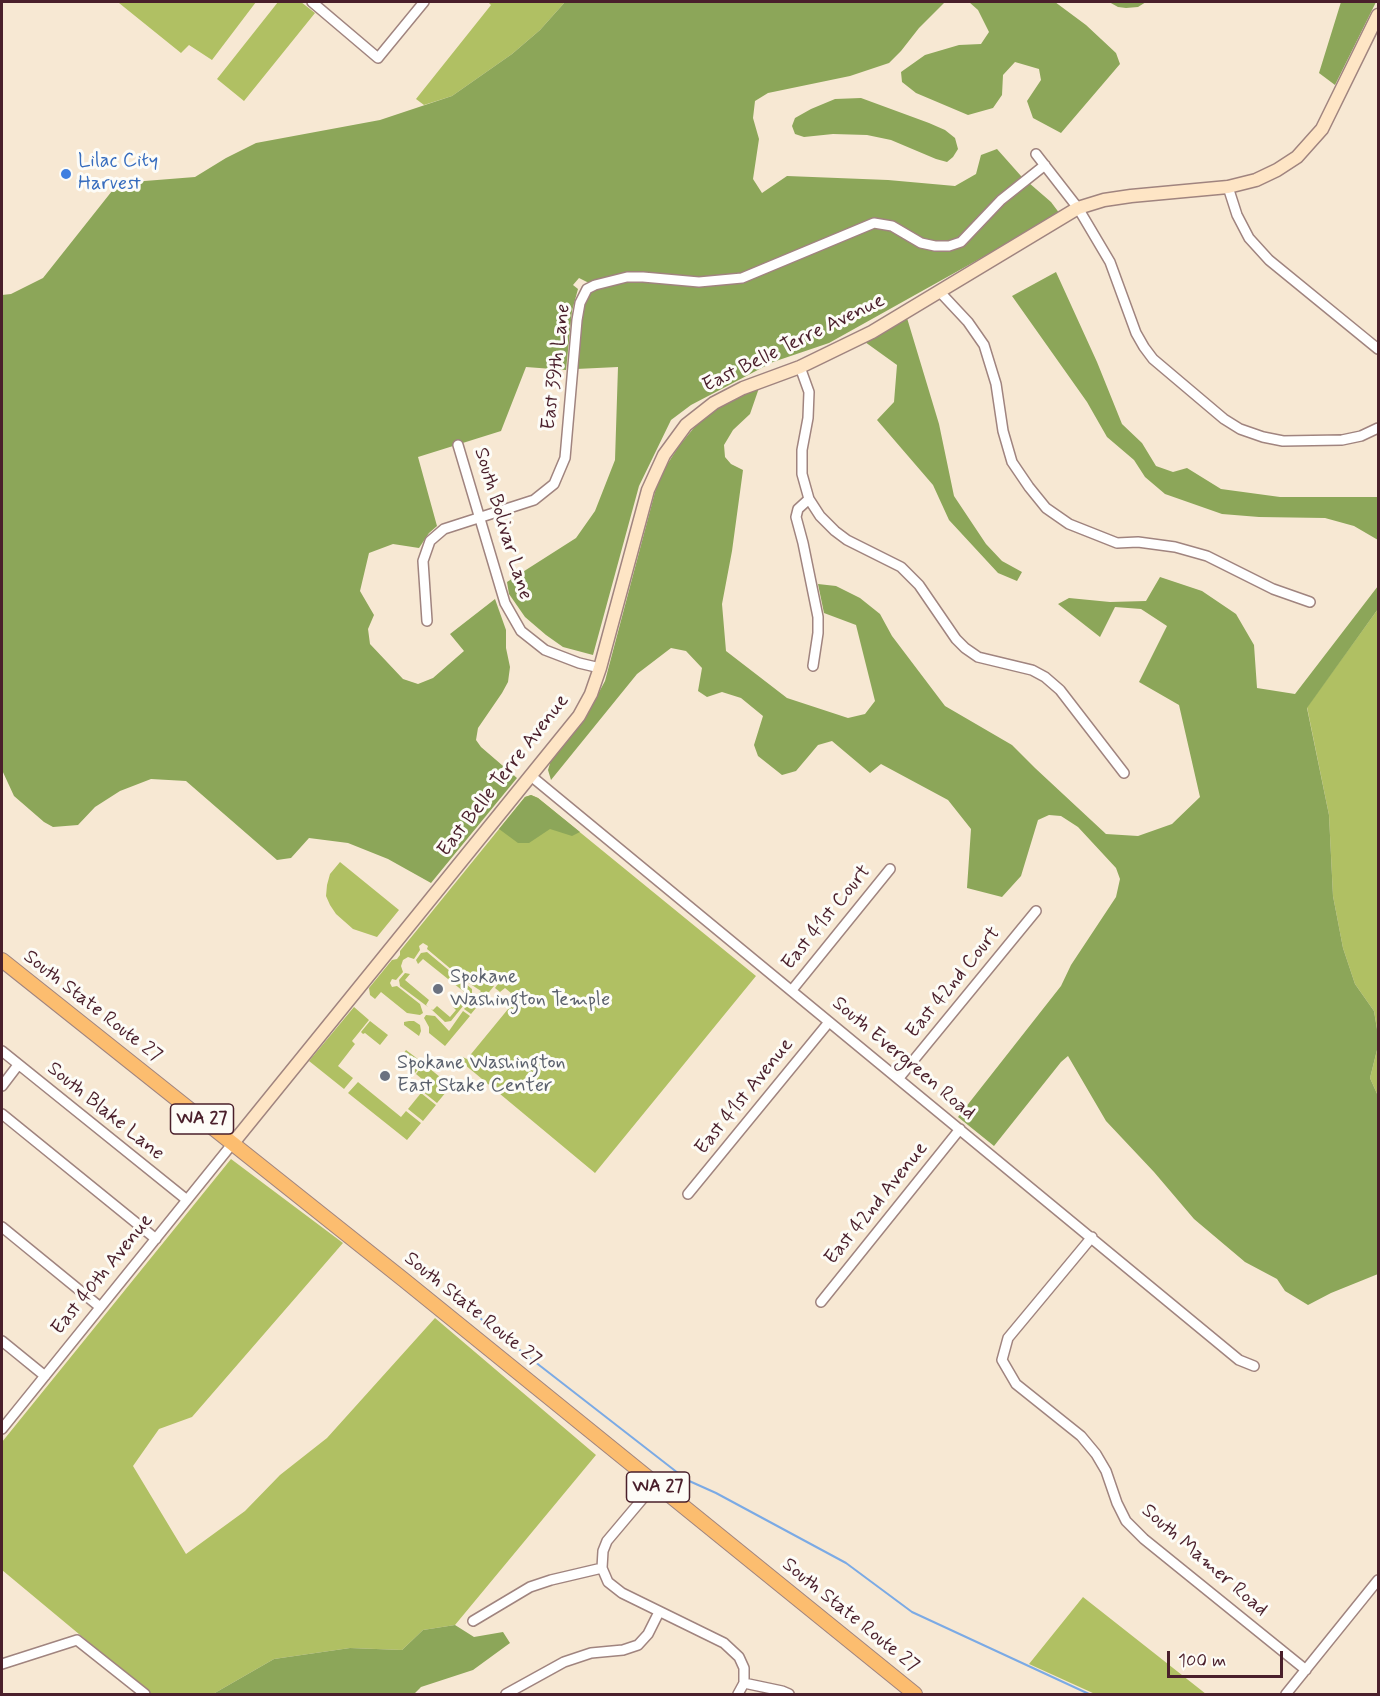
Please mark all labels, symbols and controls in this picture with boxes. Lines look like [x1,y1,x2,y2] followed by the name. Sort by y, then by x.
[78,150,158,197] place label: Lilac City Harvest
[59,167,73,181] marker: Lilac City Harvest
[699,289,889,399] street label: East Belle Terre Avenue
[537,303,577,431] street label: East 39th Lane
[467,445,537,603] street label: South Bolivar Lane
[433,690,575,862] street label: East Belle Terre Avenue
[777,861,877,975] street label: East 41st Court
[902,922,1006,1044] street label: East 42nd Court
[18,945,166,1069] street label: South State Route 27
[450,966,610,1013] place label: Spokane Washington Temple
[431,982,445,996] marker: Spokane Washington Temple
[826,992,980,1126] street label: South Evergreen Road
[691,1034,799,1160] street label: East 41st Avenue
[397,1052,566,1099] place label: Spokane Washington East Stake Center
[42,1057,168,1167] street label: South Blake Lane
[378,1069,392,1083] marker: Spokane Washington East Stake Center
[170,1104,234,1134] road number: WA 27
[820,1138,934,1270] street label: East 42nd Avenue
[47,1210,159,1340] street label: East 40th Avenue
[399,1247,545,1373] street label: South State Route 27
[626,1472,690,1502] road number: WA 27
[1136,1500,1272,1622] street label: South Mamer Road
[777,1553,923,1679] street label: South State Route 27
[1170,1639,1286,1677] scale bar
[1178,1649,1226,1673] text: 100 m

